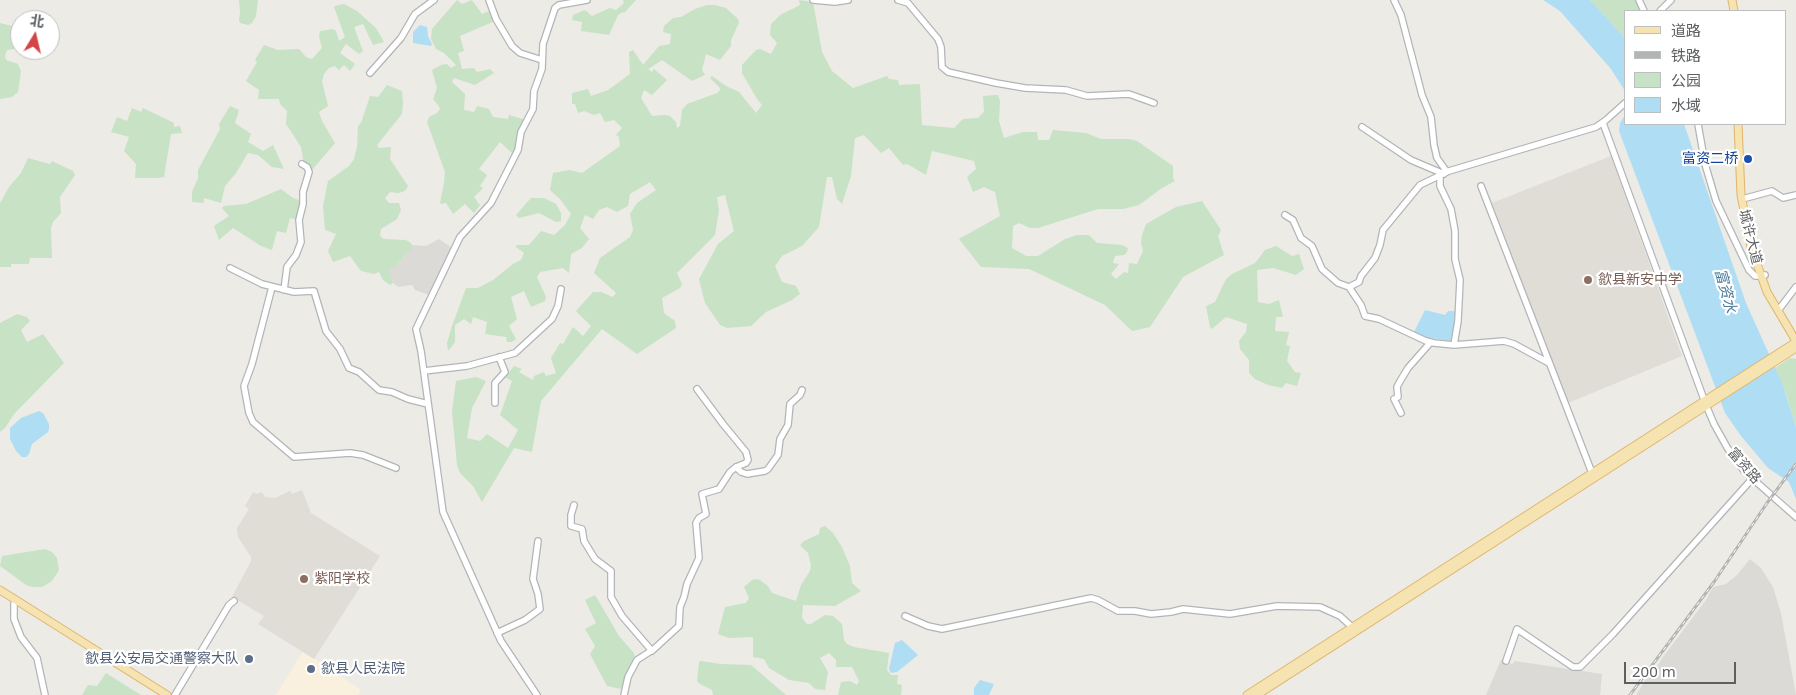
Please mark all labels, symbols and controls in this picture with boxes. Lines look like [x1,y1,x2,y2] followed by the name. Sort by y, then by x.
[10,10,60,60] north arrow
[29,10,46,31] text: 北
[1624,10,1786,125] legend
[1671,20,1701,40] text: 道路
[1671,45,1701,65] text: 铁路
[1671,70,1701,90] text: 公园
[1671,95,1701,115] text: 水域
[1682,151,1738,167] place label: 富资二桥
[1742,153,1754,165] marker: 富资二桥
[1735,208,1765,266] street label: 城许大道
[1710,267,1740,315] water label: 富资水
[1598,272,1682,288] place label: 歙县新安中学
[1582,274,1594,286] marker: 歙县新安中学
[1724,445,1764,487] street label: 富资路
[314,571,370,587] place label: 紫阳学校
[298,573,310,585] marker: 紫阳学校
[85,651,239,667] place label: 歙县公安局交通警察大队
[1626,652,1738,684] scale bar
[243,653,255,665] marker: 歙县公安局交通警察大队
[321,661,405,677] place label: 歙县人民法院
[1632,661,1676,681] text: 200 m
[305,663,317,675] marker: 歙县人民法院

